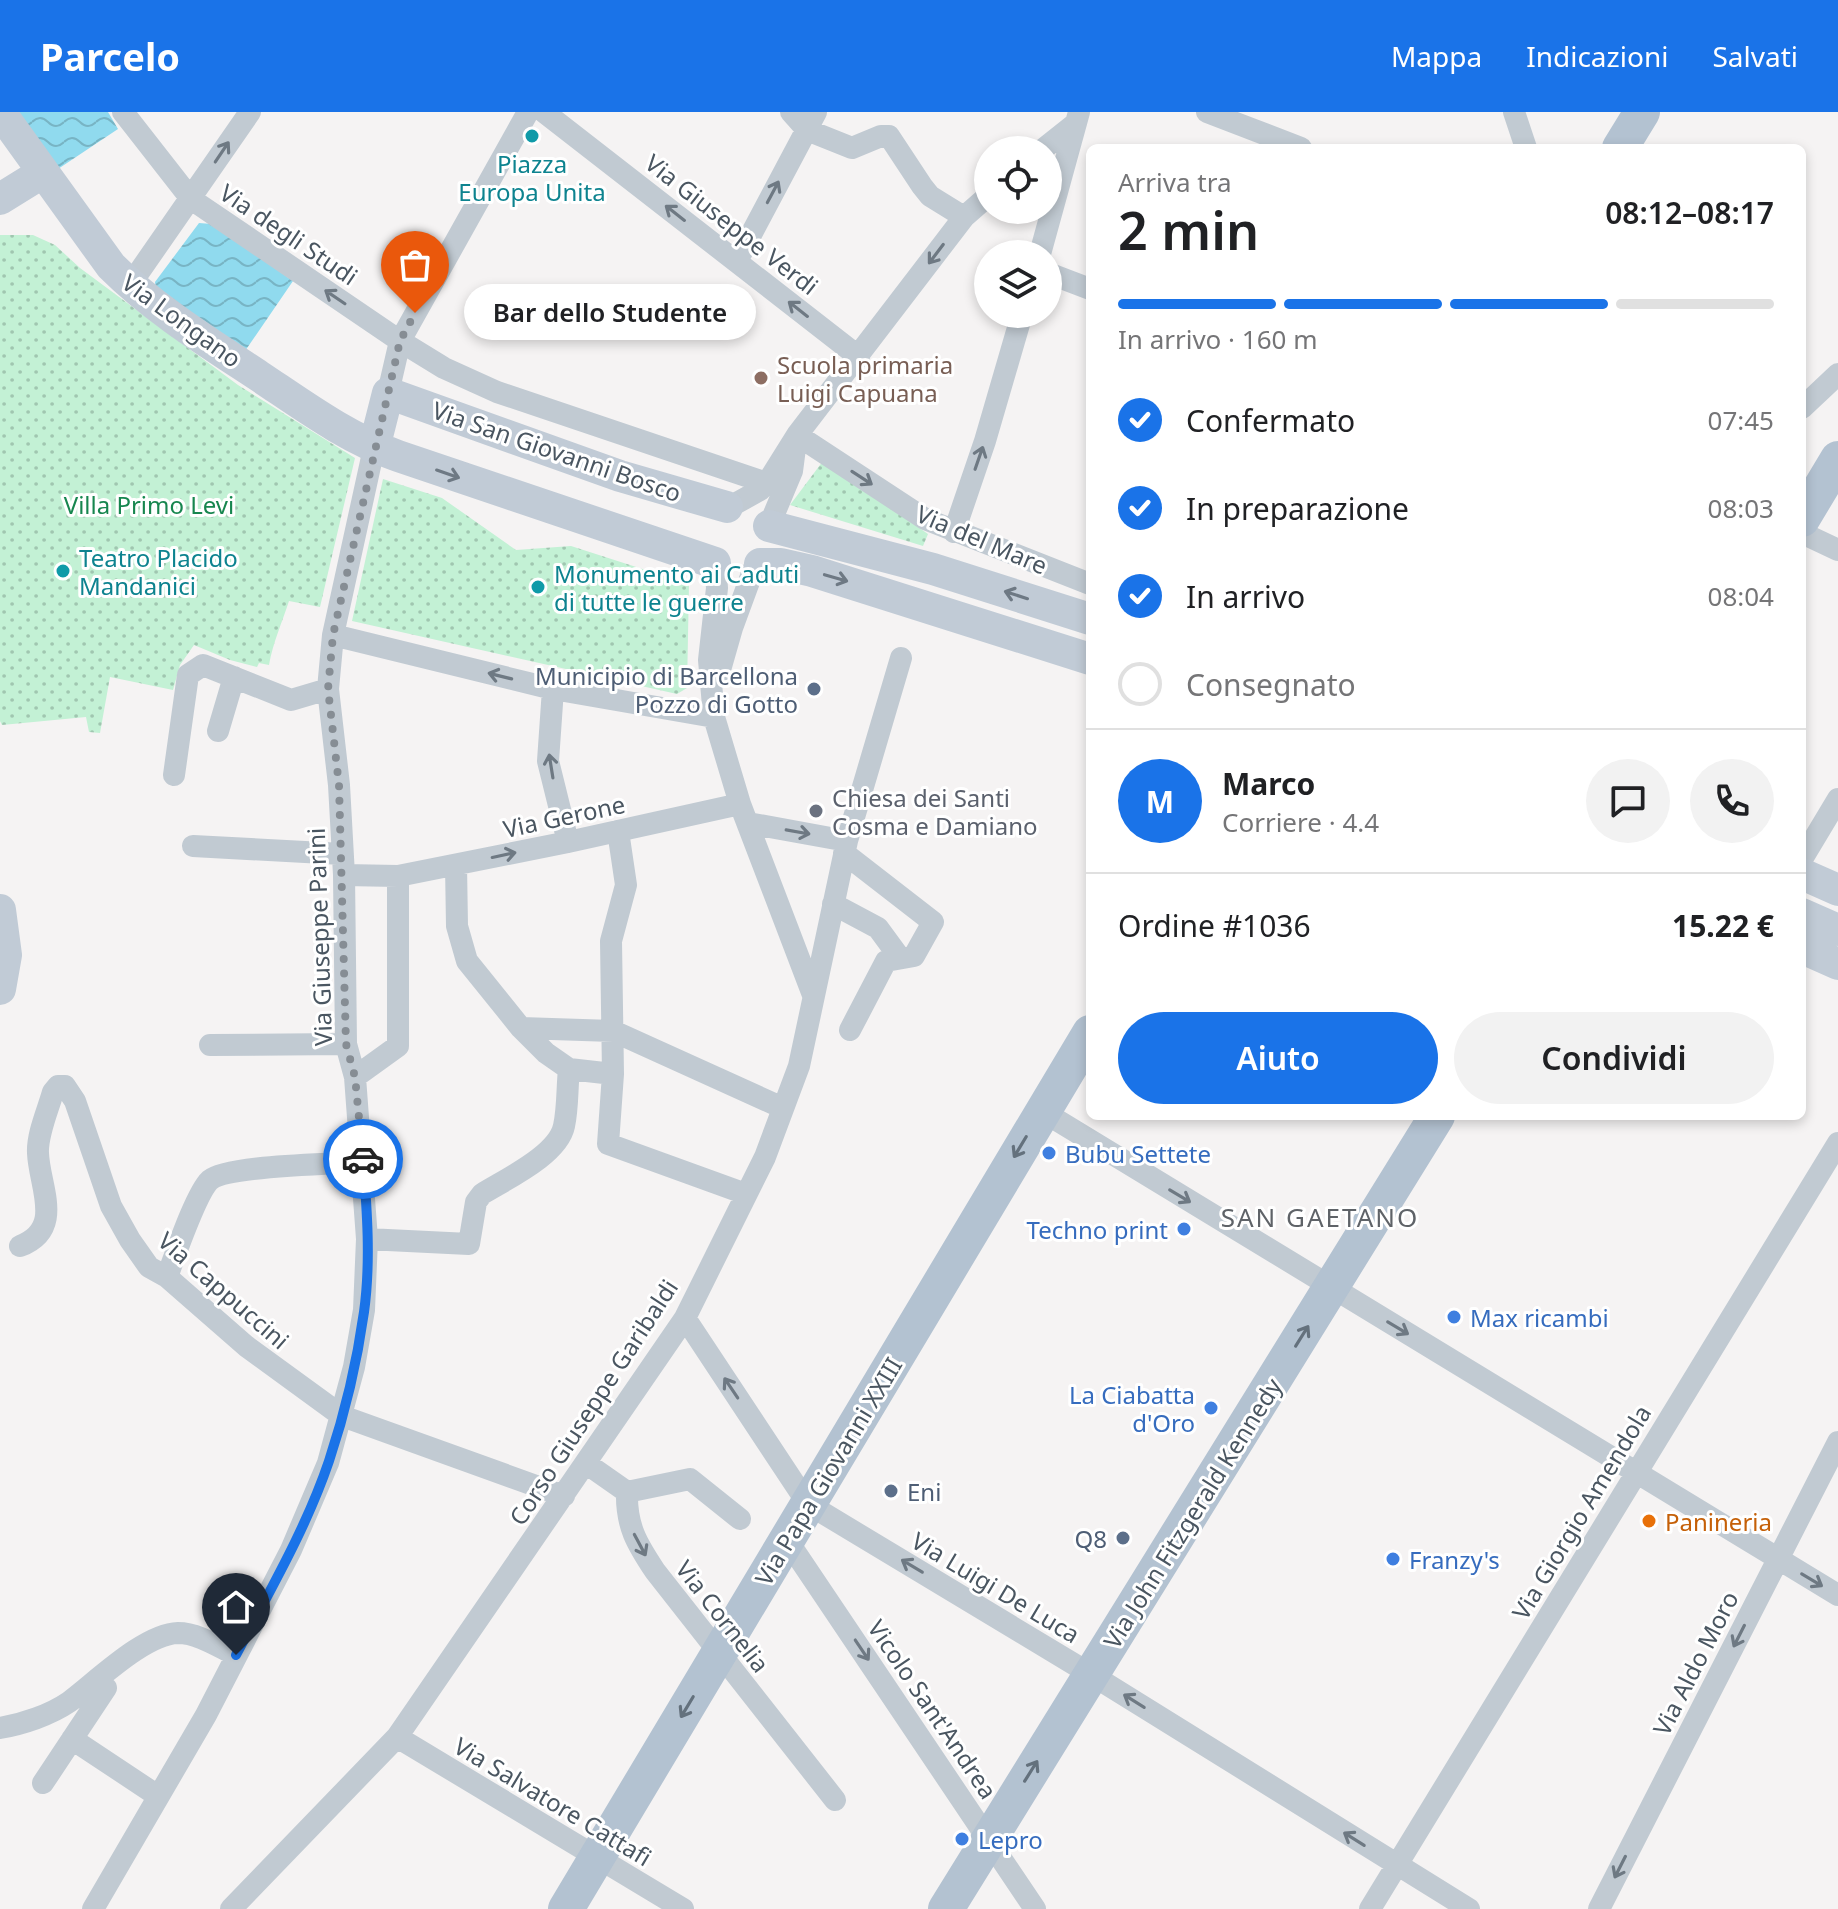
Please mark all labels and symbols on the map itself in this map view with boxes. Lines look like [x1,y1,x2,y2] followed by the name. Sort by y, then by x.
[523,127,541,145] marker: Piazza Europa Unita
[214,142,231,164] one-way arrow
[639,146,825,302] street label: Via Giuseppe Verdi
[458,147,606,208] place label: Piazza Europa Unita
[214,176,364,292] street label: Via degli Studi
[766,181,782,204] one-way arrow
[665,204,686,221] one-way arrow
[381,231,449,313] pin
[928,242,945,264] one-way arrow
[116,266,248,374] street label: Via Longano
[463,285,755,341] callout: Bar dello Studente
[325,289,347,305] one-way arrow
[788,300,809,317] one-way arrow
[777,348,953,409] place label: Scuola primaria Luigi Capuana
[752,369,770,387] marker: Scuola primaria Luigi Capuana
[428,393,686,509] street label: Via San Giovanni Bosco
[973,446,988,471] one-way arrow
[435,467,460,482] one-way arrow
[851,470,873,486] one-way arrow
[64,488,234,521] park label: Villa Primo Levi
[911,497,1053,581] street label: Via del Mare
[79,541,238,602] place label: Teatro Placido Mandanici
[554,557,799,618] place label: Monumento ai Caduti di tutte le guerre
[54,562,72,580] marker: Teatro Placido Mandanici
[823,572,848,586] one-way arrow
[529,578,547,596] marker: Monumento ai Caduti di tutte le guerre
[1003,587,1029,602] one-way arrow
[535,659,798,720] place label: Municipio di Barcellona Pozzo di Gotto
[487,667,513,682] one-way arrow
[805,680,823,698] marker: Municipio di Barcellona Pozzo di Gotto
[543,754,558,780] one-way arrow
[832,781,1038,842] place label: Chiesa dei Santi Cosma e Damiano
[500,787,628,845] street label: Via Gerone
[807,802,825,820] marker: Chiesa dei Santi Cosma e Damiano
[784,825,810,840] one-way arrow
[299,827,339,1047] street label: Via Giuseppe Parini
[490,847,516,862] one-way arrow
[323,1119,403,1199] courier
[1012,1135,1028,1158] one-way arrow
[1065,1137,1211,1170] place label: Bubu Settete
[1040,1144,1058,1162] marker: Bubu Settete
[1168,1188,1191,1204] one-way arrow
[1221,1199,1419,1235] district label: SAN GAETANO
[1026,1213,1168,1246] place label: Techno print
[1175,1220,1193,1238] marker: Techno print
[151,1224,297,1356] street label: Via Cappuccini
[501,1273,685,1531] street label: Corso Giuseppe Garibaldi
[1470,1301,1609,1334] place label: Max ricambi
[1445,1308,1463,1326] marker: Max ricambi
[1386,1321,1409,1337] one-way arrow
[1293,1326,1310,1348] one-way arrow
[747,1351,909,1591] street label: Via Papa Giovanni XXIII
[1095,1371,1289,1654] street label: Via John Fitzgerald Kennedy
[723,1377,739,1400] one-way arrow
[1069,1378,1195,1439] place label: La Ciabatta d'Oro
[1202,1399,1220,1417] marker: La Ciabatta d'Oro
[1504,1399,1658,1625] street label: Via Giorgio Amendola
[907,1475,941,1508] place label: Eni
[882,1482,900,1500] marker: Eni
[1665,1505,1772,1538] place label: Panineria
[1640,1512,1658,1530] marker: Panineria
[1075,1522,1107,1555] place label: Q8
[906,1524,1086,1650] street label: Via Luigi De Luca
[1114,1529,1132,1547] marker: Q8
[632,1533,648,1557] one-way arrow
[1409,1543,1500,1576] place label: Franzy's
[1384,1550,1402,1568] marker: Franzy's
[669,1553,777,1679] street label: Via Cornelia
[901,1558,924,1574] one-way arrow
[1800,1572,1823,1588] one-way arrow
[202,1573,270,1655] pin
[1645,1585,1745,1741] street label: Via Aldo Moro
[861,1613,1005,1805] street label: Vicolo Sant'Andrea
[1730,1623,1746,1647] one-way arrow
[854,1639,870,1661] one-way arrow
[1123,1693,1146,1709] one-way arrow
[679,1695,695,1718] one-way arrow
[448,1729,658,1873] street label: Via Salvatore Cattafi
[1024,1760,1040,1783] one-way arrow
[978,1823,1043,1856] place label: Lepro
[953,1830,971,1848] marker: Lepro
[1343,1831,1366,1847] one-way arrow
[1612,1855,1628,1879] one-way arrow

